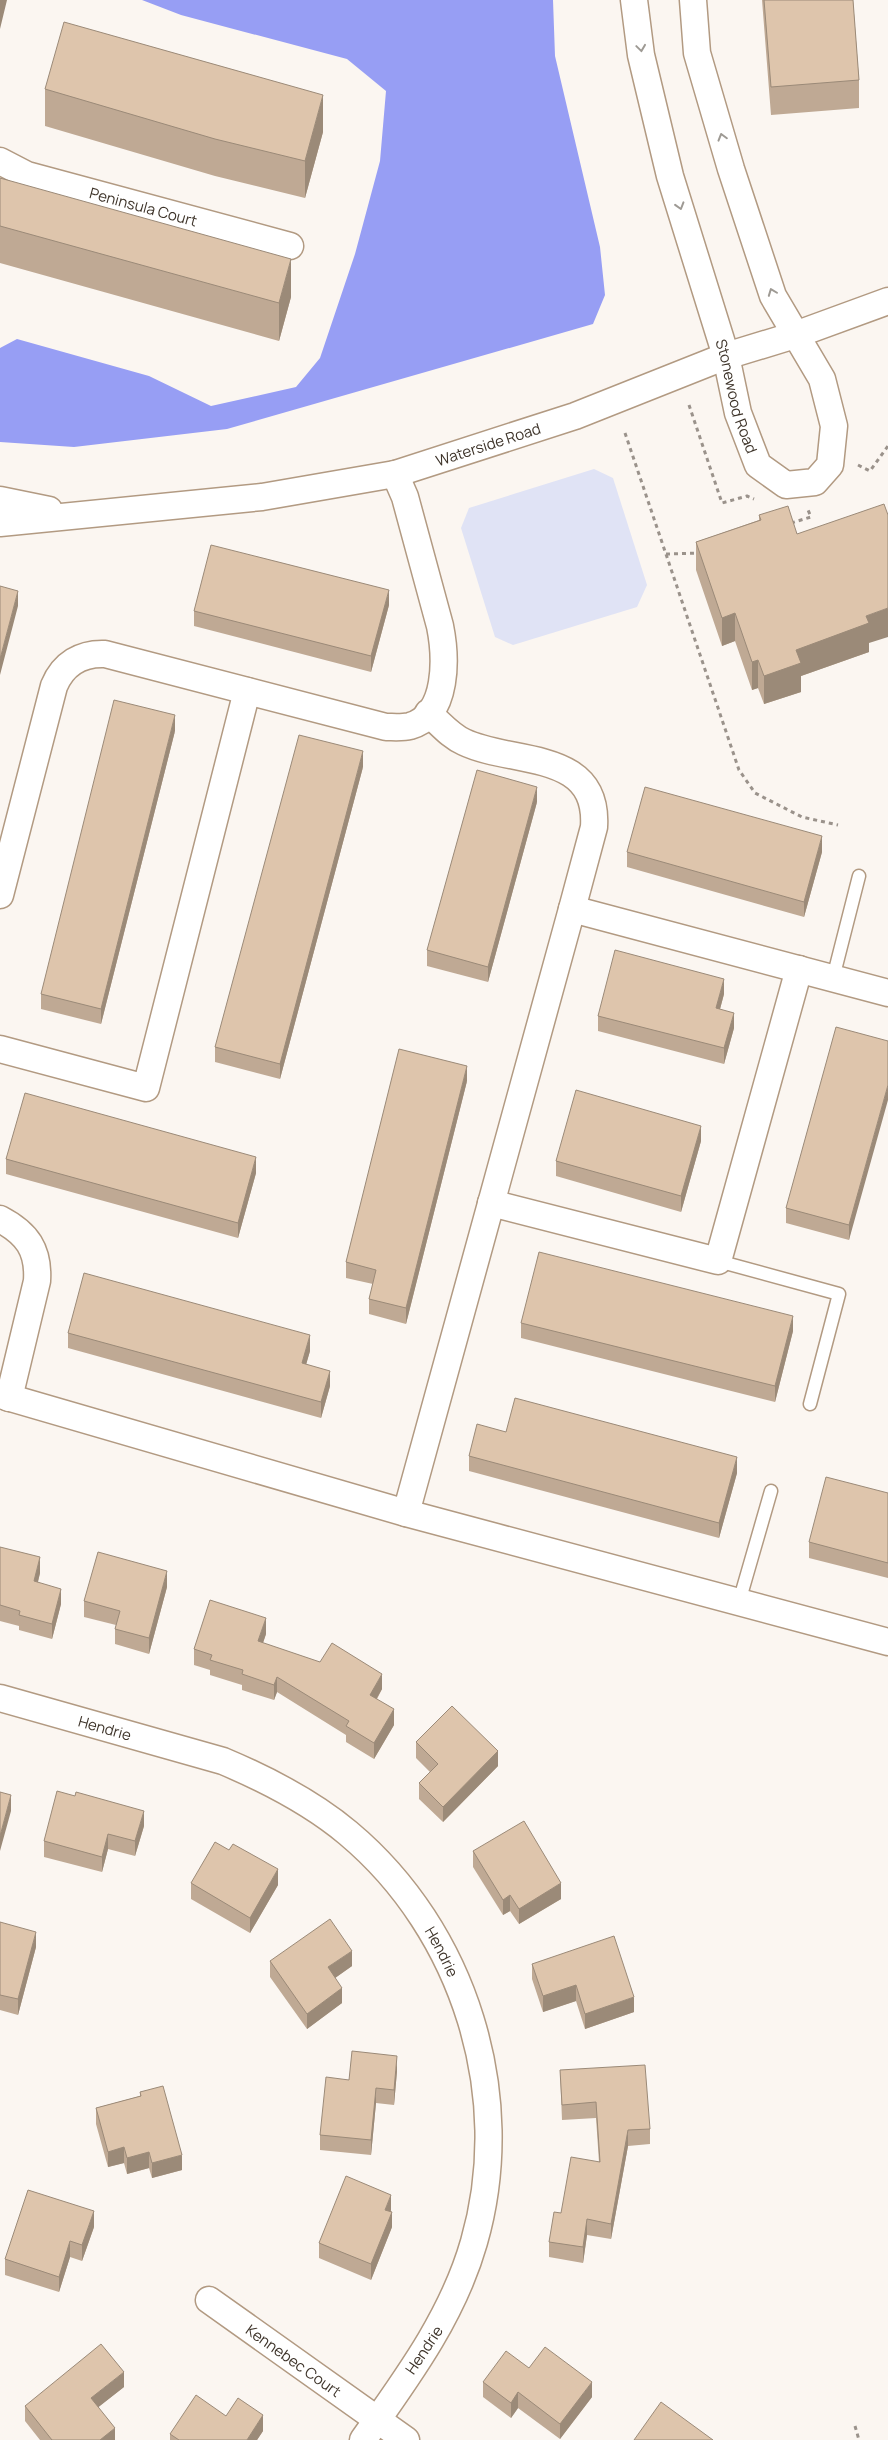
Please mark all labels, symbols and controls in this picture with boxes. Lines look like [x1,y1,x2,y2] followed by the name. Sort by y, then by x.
[635,44,645,53] one-way arrow
[717,134,727,142] one-way arrow
[87,182,200,231] street label: Peninsula Court
[674,201,684,210] one-way arrow
[767,288,778,297] one-way arrow
[711,336,763,456] street label: Stonewood Road
[433,417,543,471] street label: Waterside Road
[76,1710,134,1745] street label: Hendrie
[420,1922,464,1980] street label: Hendrie
[242,2319,346,2401] street label: Kennebec Court
[400,2321,448,2378] street label: Hendrie

